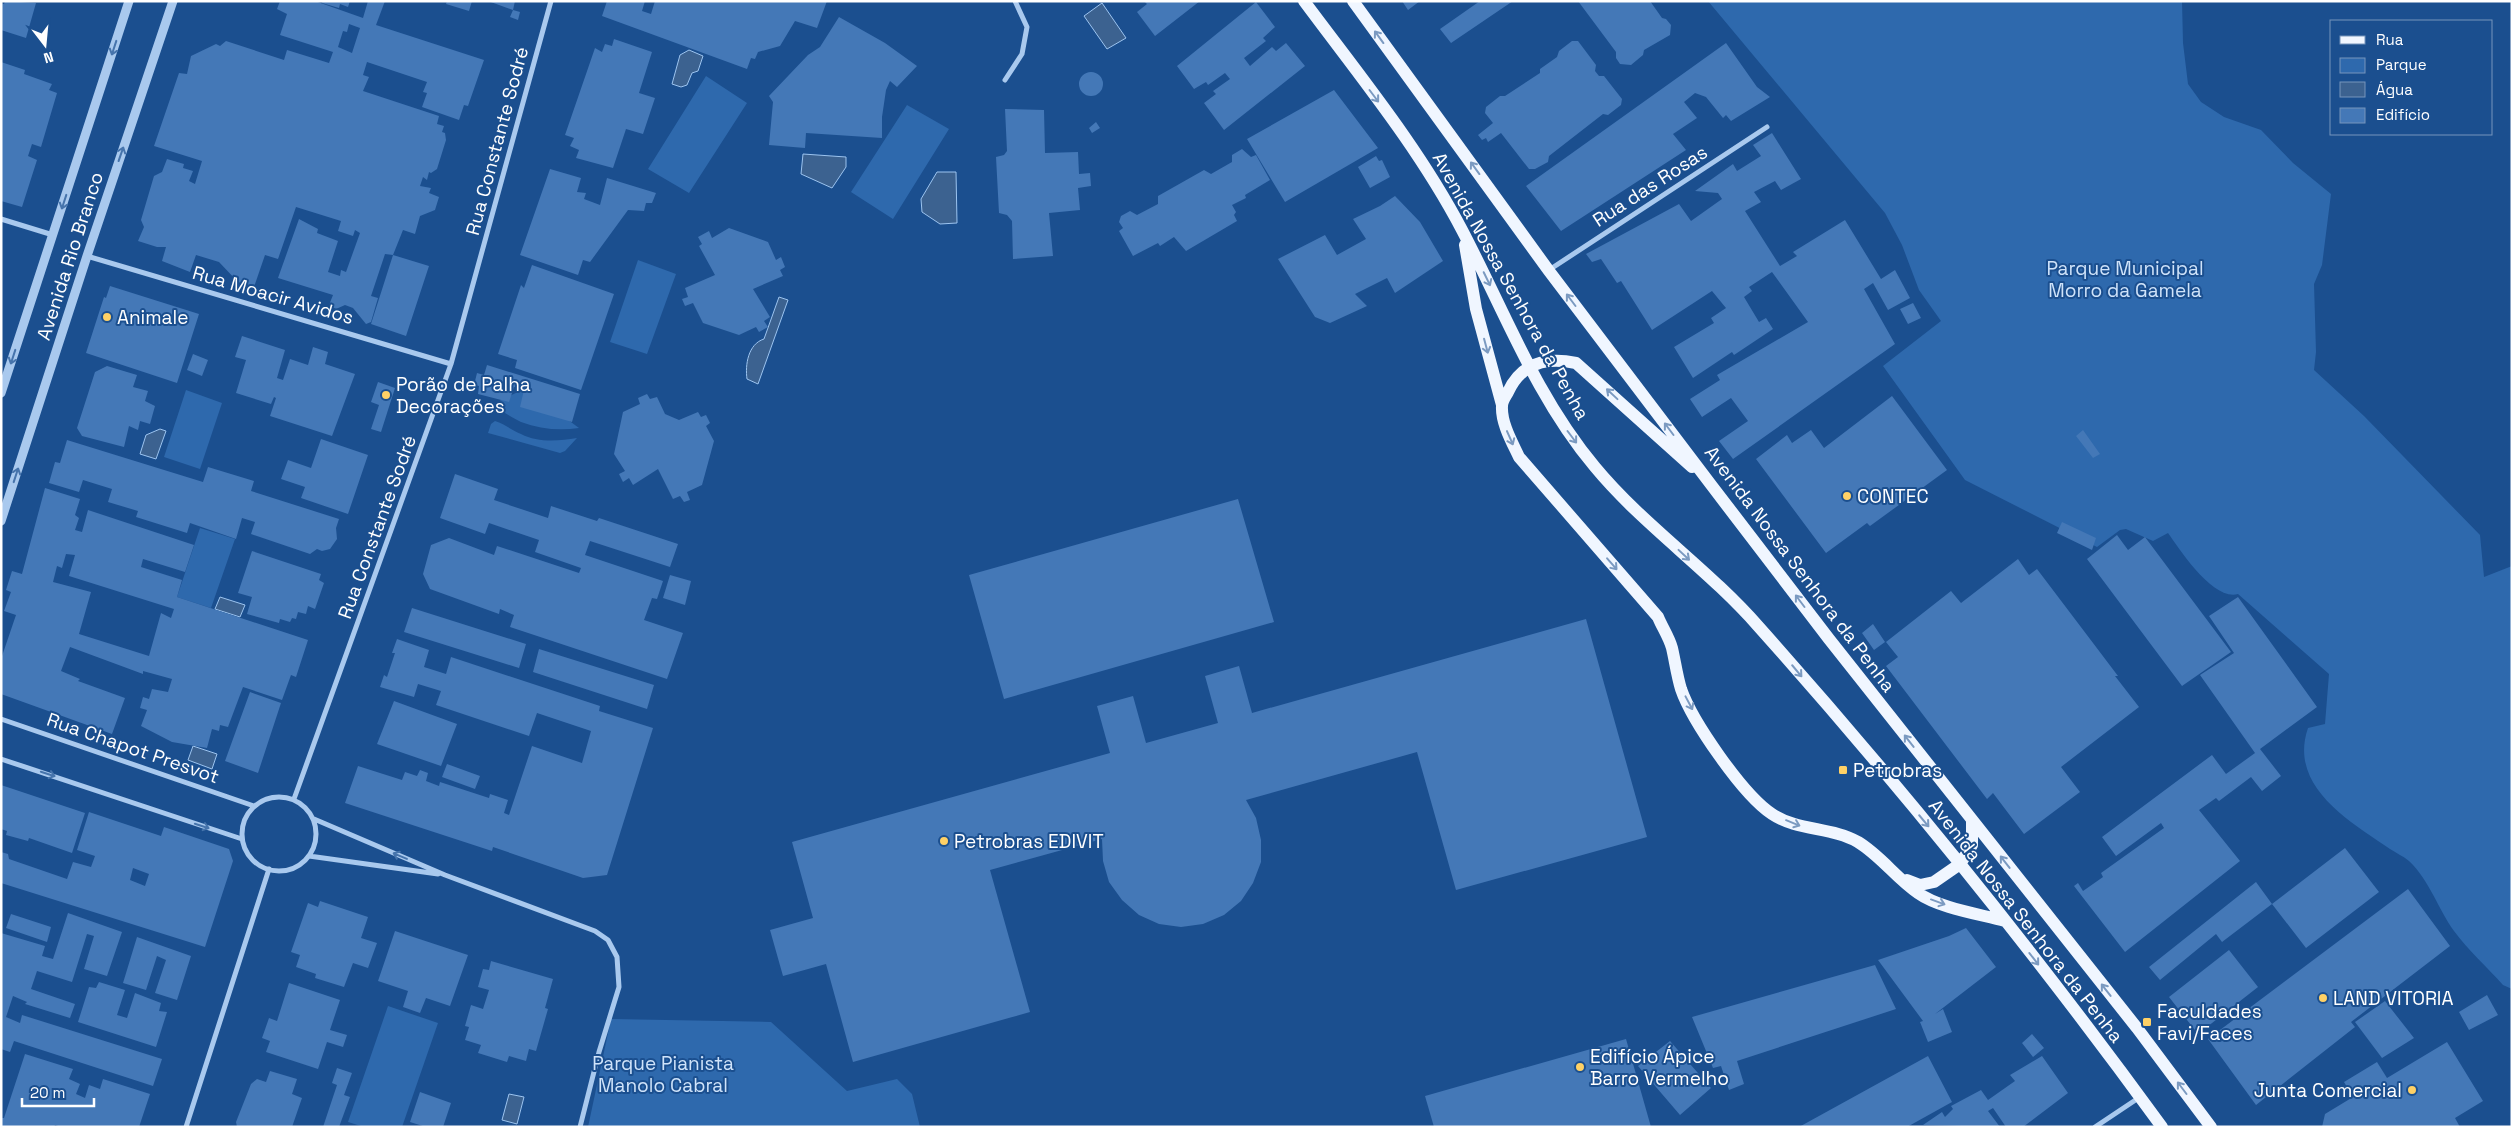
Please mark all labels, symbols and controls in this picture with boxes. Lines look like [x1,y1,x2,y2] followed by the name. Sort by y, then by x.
[20,20,70,70] north arrow
[2330,20,2493,135] legend
[1374,30,1384,44] one-way arrow
[2376,30,2404,49] text: Rua
[108,39,118,55] one-way arrow
[460,44,534,238] street label: Rua Constante Sodré
[42,48,56,67] text: N
[2376,55,2427,74] text: Parque
[2376,80,2413,99] text: Água
[1369,89,1380,103] one-way arrow
[2376,105,2430,124] text: Edifício
[1588,140,1712,232] street label: Rua das Rosas
[117,147,126,162] one-way arrow
[1427,148,1595,424] street label: Avenida Nossa Senhora da Penha
[1470,161,1480,175] one-way arrow
[31,169,109,343] street label: Avenida Rio Branco
[59,194,68,210] one-way arrow
[2046,256,2204,303] park label: Parque Municipal Morro da Gamela
[189,260,357,330] street label: Rua Moacir Avidos
[1482,271,1492,286] one-way arrow
[1565,294,1576,307] one-way arrow
[117,305,188,330] place label: Animale
[101,311,113,323] marker: Animale
[1482,338,1491,354] one-way arrow
[8,348,17,364] one-way arrow
[396,372,531,419] place label: Porão de Palha Decorações
[1605,388,1618,400] one-way arrow
[380,389,392,401] marker: Porão de Palha Decorações
[1664,423,1675,436] one-way arrow
[1506,430,1516,445] one-way arrow
[1567,430,1578,443] one-way arrow
[332,432,422,622] street label: Rua Constante Sodré
[1699,441,1901,697] street label: Avenida Nossa Senhora da Penha
[12,467,22,483] one-way arrow
[1857,484,1929,509] place label: CONTEC
[1841,490,1853,502] marker: CONTEC
[1677,549,1690,561] one-way arrow
[1606,557,1617,570] one-way arrow
[1794,595,1805,608] one-way arrow
[1791,665,1803,678] one-way arrow
[1684,696,1694,710] one-way arrow
[44,707,222,789] street label: Rua Chapot Presvot
[1904,735,1915,748] one-way arrow
[1853,758,1942,783] place label: Petrobras
[1837,764,1849,776] marker: Petrobras
[39,770,55,780] one-way arrow
[1923,794,2129,1048] street label: Avenida Nossa Senhora da Penha
[1918,814,1929,827] one-way arrow
[1785,818,1800,828] one-way arrow
[193,821,209,831] one-way arrow
[954,829,1104,854] place label: Petrobras EDIVIT
[938,835,950,847] marker: Petrobras EDIVIT
[393,850,408,860] one-way arrow
[2000,856,2011,869] one-way arrow
[1930,898,1946,907] one-way arrow
[2029,952,2040,965] one-way arrow
[2101,984,2112,997] one-way arrow
[2333,986,2454,1011] place label: LAND VITORIA
[2317,992,2329,1004] marker: LAND VITORIA
[2157,999,2262,1046] place label: Faculdades Favi/Faces
[2141,1016,2153,1028] marker: Faculdades Favi/Faces
[1590,1044,1729,1091] place label: Edifício Ápice Barro Vermelho
[592,1051,734,1098] park label: Parque Pianista Manolo Cabral
[1574,1061,1586,1073] marker: Edifício Ápice Barro Vermelho
[22,1076,95,1108] scale bar
[2254,1078,2402,1103] place label: Junta Comercial
[2177,1081,2187,1095] one-way arrow
[30,1083,65,1102] text: 20 m
[2406,1084,2418,1096] marker: Junta Comercial

